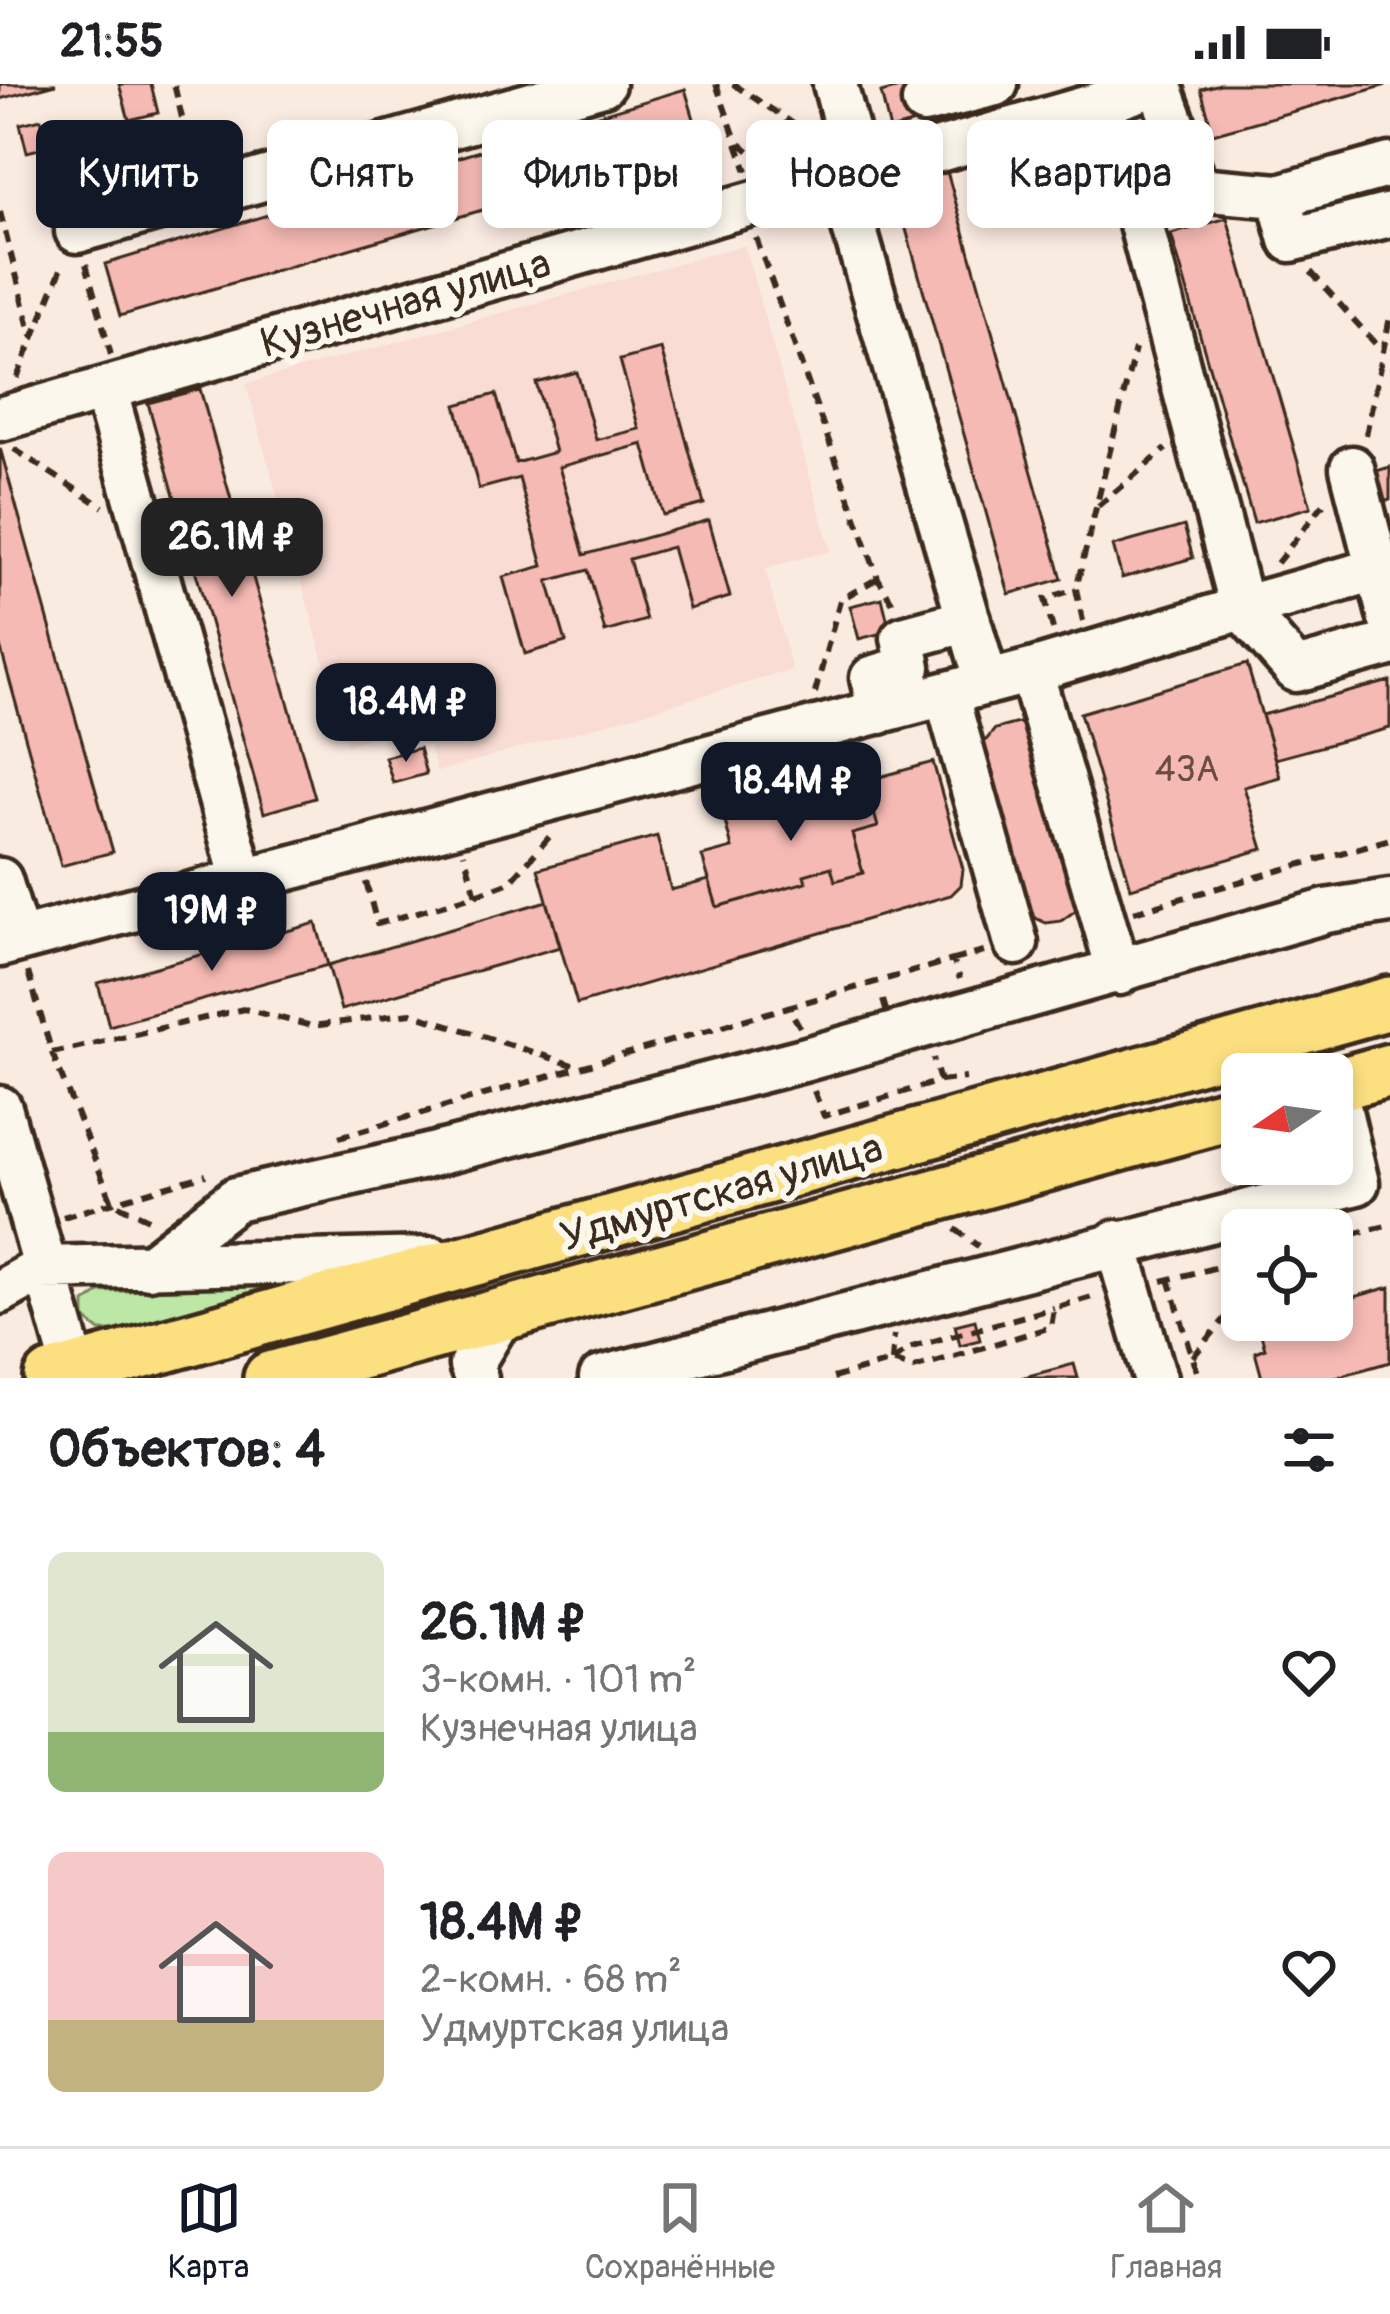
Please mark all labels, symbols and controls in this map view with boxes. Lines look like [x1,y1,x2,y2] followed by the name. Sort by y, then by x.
[60,14,164,70] text: 21:55
[36,120,243,228] chip: Купить
[267,120,458,228] chip: Снять
[482,120,722,228] chip: Фильтры
[746,120,943,228] chip: Новое
[967,120,1214,228] chip: Квартира
[255,238,556,370] street label: Кузнечная улица
[121,498,343,600] pin: 26.1M ₽
[168,512,296,561] text: 26.1M ₽
[295,663,517,765] pin: 18.4M ₽
[343,677,469,726] text: 18.4M ₽
[680,742,902,844] pin: 18.4M ₽
[1155,747,1219,792] house number: 43А
[728,756,854,805] text: 18.4M ₽
[128,872,296,974] pin: 19M ₽
[164,886,260,935] text: 19M ₽
[1221,1053,1353,1185] north arrow
[1221,1053,1353,1341] map controls
[554,1122,889,1264] street label: Удмуртская улица
[1221,1209,1353,1341] button: locate
[1276,1417,1342,1483] icon: filters
[48,1418,325,1482] text: Объектов: 4
[420,1591,588,1655] text: 26.1M ₽
[144,1600,288,1744] icon: home
[1276,1639,1342,1705] icon: heart
[420,1655,696,1704] text: 3-комн. · 101 m²
[420,1704,698,1753] text: Кузнечная улица
[420,1891,585,1955] text: 18.4M ₽
[144,1900,288,2044] icon: home
[1276,1939,1342,2005] icon: heart
[420,1955,682,2004] text: 2-комн. · 68 m²
[420,2004,729,2053] text: Удмуртская улица
[168,2175,249,2288] tab: Карта
[585,2175,775,2288] tab: Сохранённые
[1110,2175,1222,2288] tab: Главная

